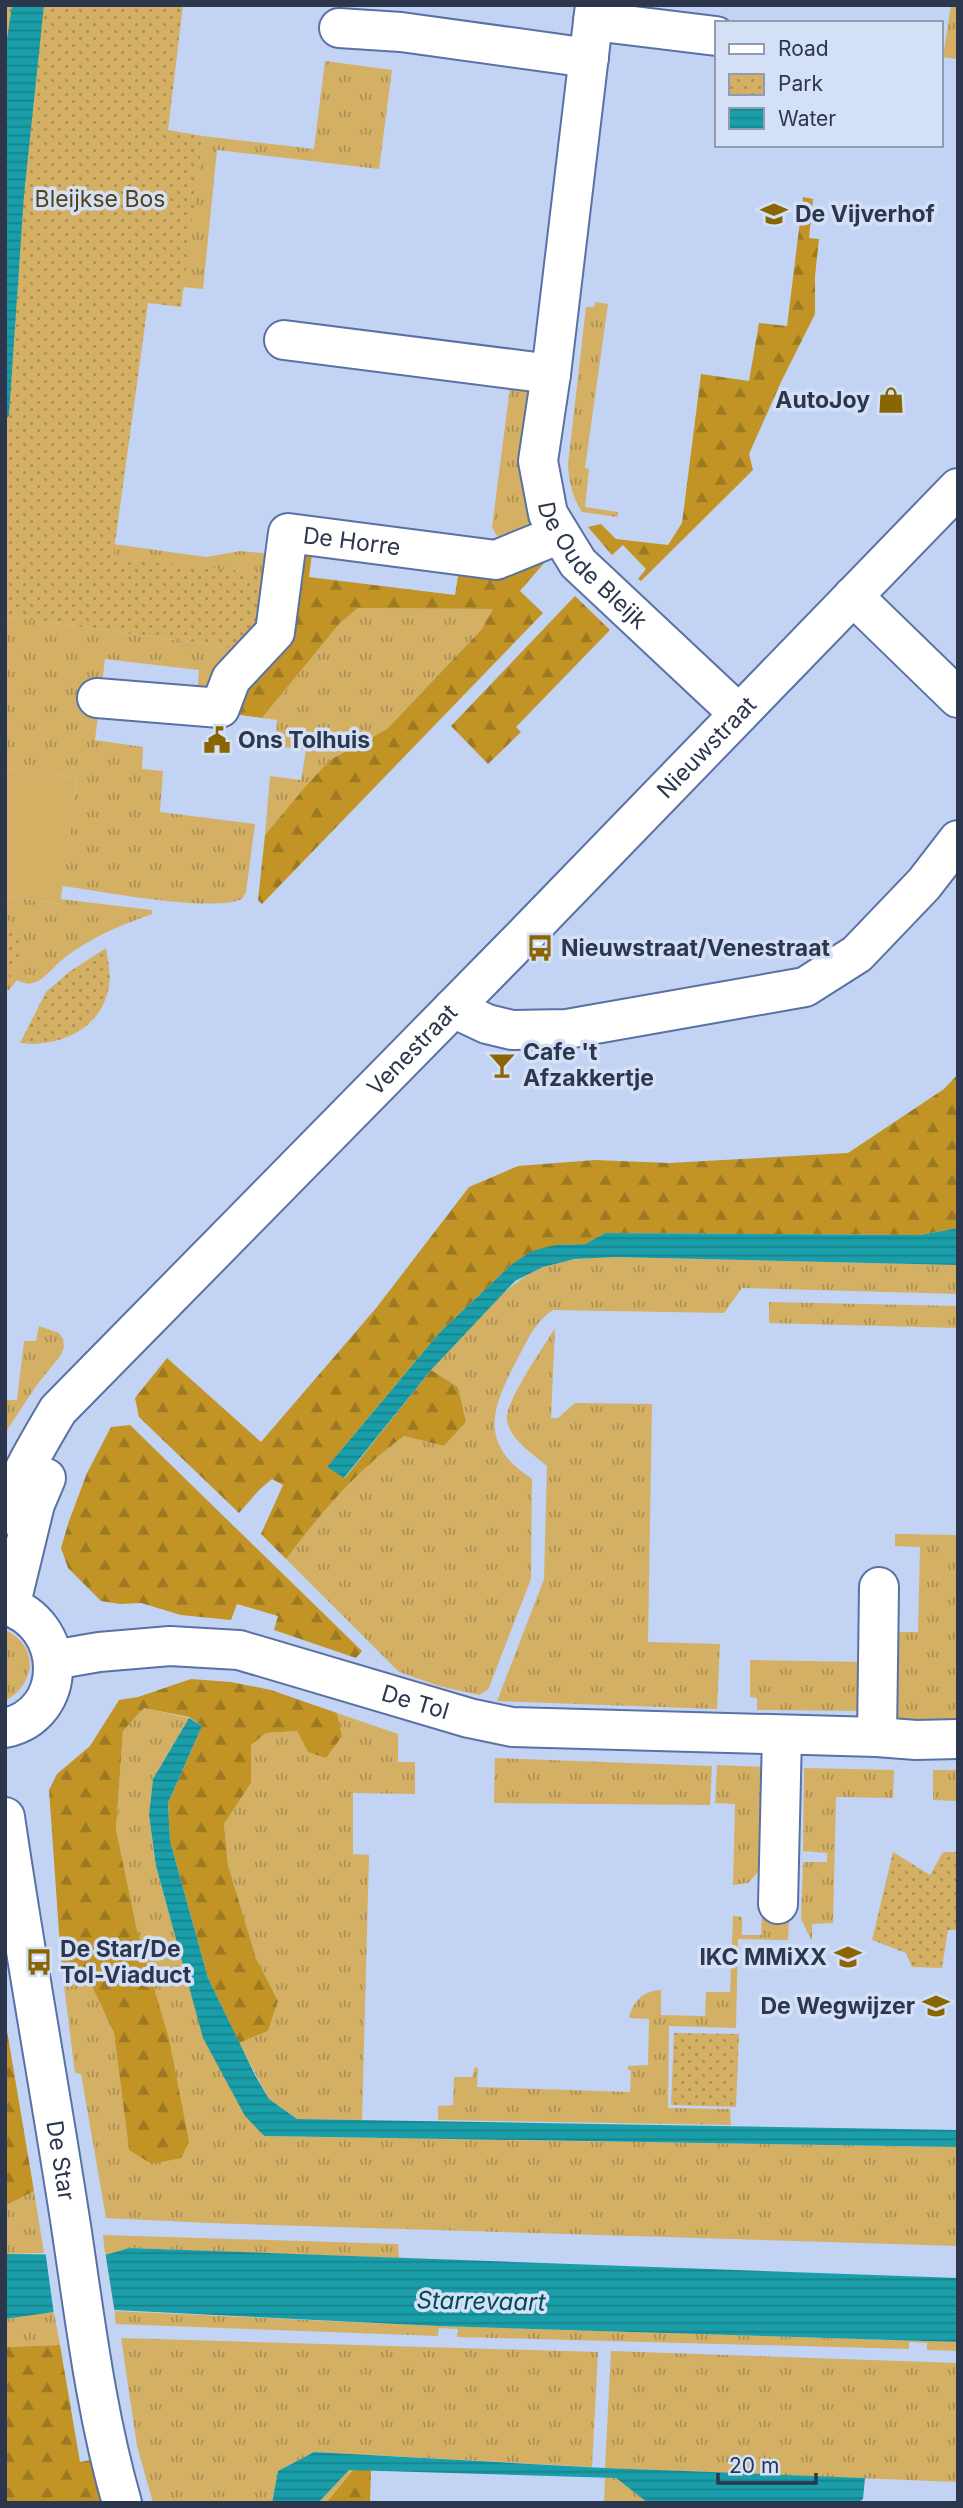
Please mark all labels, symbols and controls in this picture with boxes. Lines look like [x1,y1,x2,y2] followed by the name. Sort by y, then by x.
[715,21,942,147] legend
[778,36,829,61] text: Road
[778,71,823,96] text: Park
[778,106,836,131] text: Water
[35,185,165,213] park label: Bleijkse Bos
[759,199,789,229] school or university icon: De Vijverhof
[795,200,935,228] place label: De Vijverhof
[876,385,906,415] shop icon: AutoJoy
[775,386,870,414] place label: AutoJoy
[532,499,653,635] street label: De Oude Bleijk
[301,521,402,561] street label: De Horre
[651,691,762,804] street label: Nieuwstraat
[202,725,232,755] public building icon: Ons Tolhuis
[238,726,370,754] place label: Ons Tolhuis
[525,933,555,963] bus stop icon: Nieuwstraat/Venestraat
[561,934,830,962] place label: Nieuwstraat/Venestraat
[361,998,463,1101] street label: Venestraat
[523,1038,654,1092] place label: Cafe 't Afzakkertje
[487,1050,517,1080] bar icon: Cafe 't Afzakkertje
[378,1679,452,1725] street label: De Tol
[60,1935,192,1989] place label: De Star/De Tol-Viaduct
[833,1942,863,1972] school or university icon: IKC MMiXX
[699,1943,827,1971] place label: IKC MMiXX
[24,1947,54,1977] bus stop icon: De Star/De Tol-Viaduct
[921,1991,951,2021] school or university icon: De Wegwijzer
[760,1992,915,2020] place label: De Wegwijzer
[40,2119,81,2203] street label: De Star
[416,2285,547,2317] water label: Starrevaart
[718,2442,816,2486] scale bar
[729,2453,779,2478] text: 20 m

